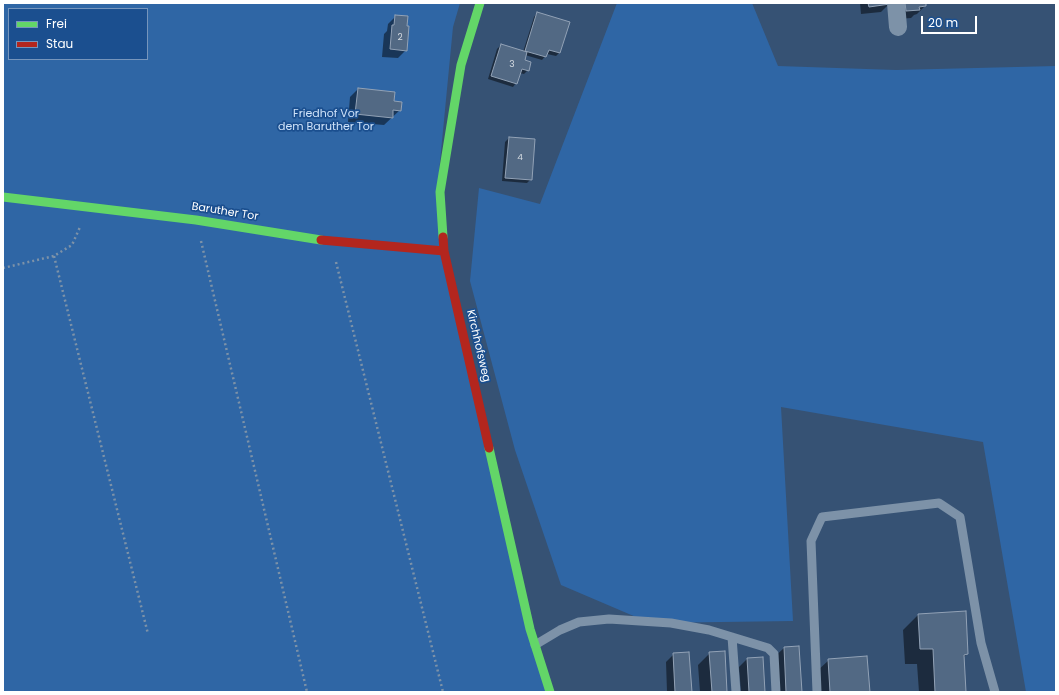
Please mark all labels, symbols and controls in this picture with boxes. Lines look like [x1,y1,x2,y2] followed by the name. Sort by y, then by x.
[8,8,148,60] legend
[923,8,979,34] scale bar
[928,14,958,31] text: 20 m
[46,15,67,32] text: Frei
[397,33,403,43] house number: 2
[46,35,73,52] text: Stau
[509,60,515,70] house number: 3
[278,107,374,133] park label: Friedhof Vor dem Baruther Tor
[517,153,523,163] house number: 4
[191,200,259,224] street label: Baruther Tor
[463,309,493,383] street label: Kirchhofsweg

